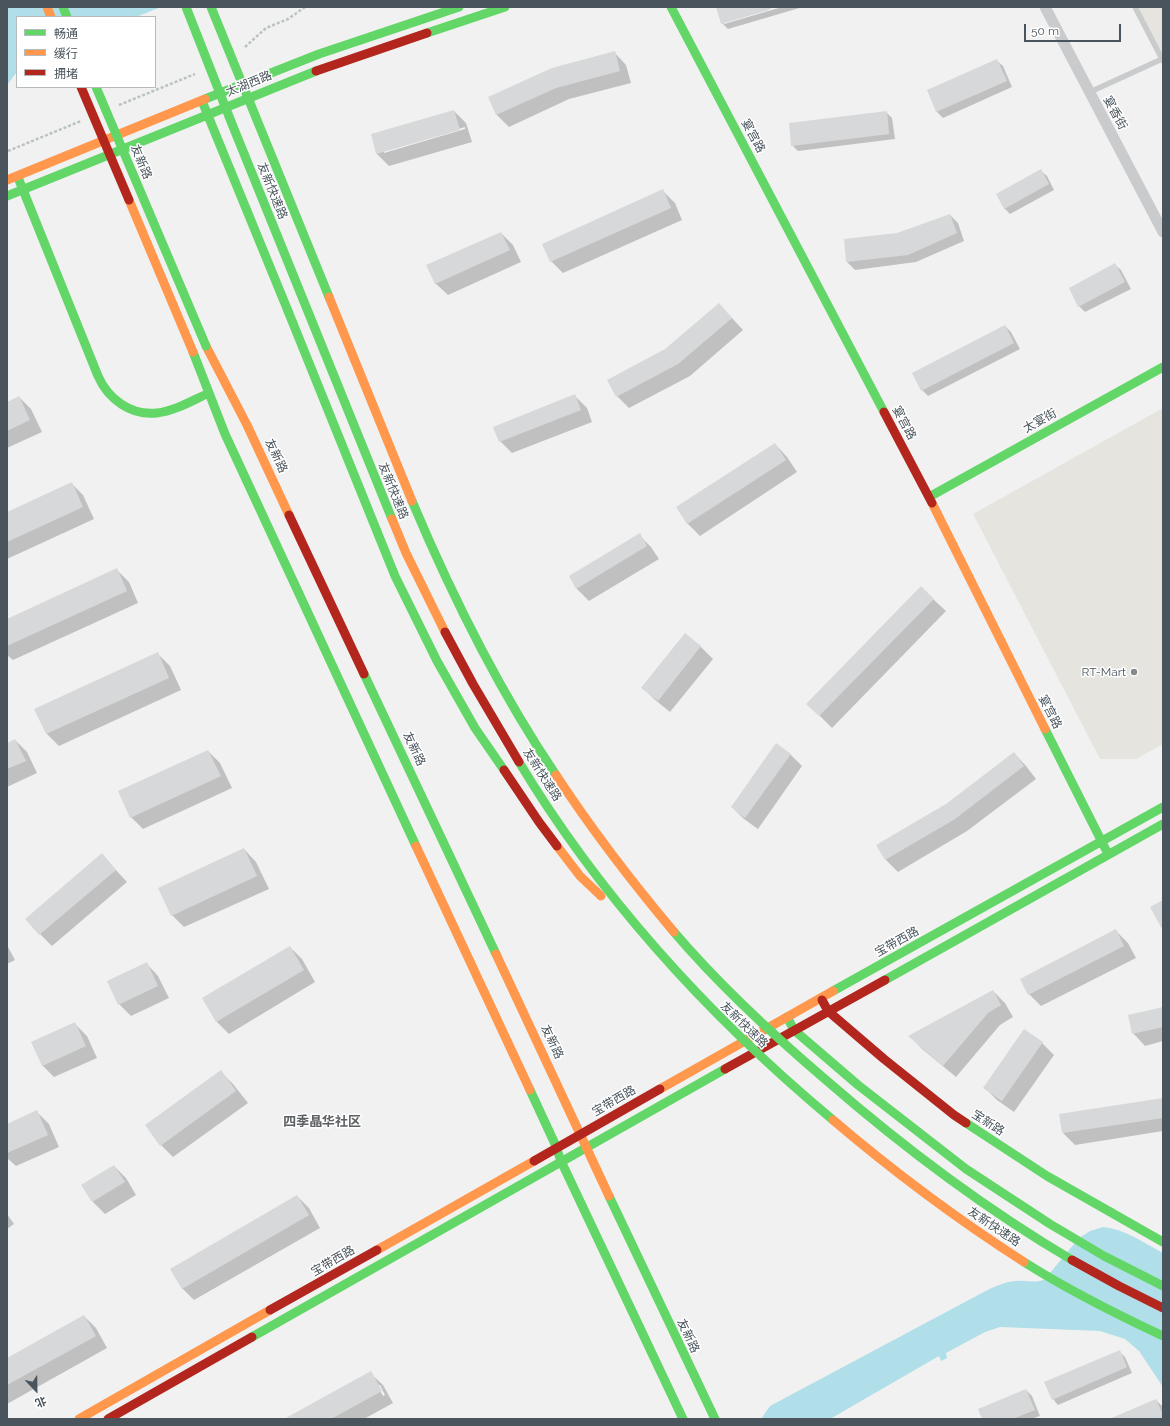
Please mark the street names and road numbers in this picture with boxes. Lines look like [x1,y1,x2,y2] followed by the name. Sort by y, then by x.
[224,68,274,100] street label: 太湖西路
[1100,94,1130,132] street label: 宴香街
[738,117,768,155] street label: 宴宫路
[127,143,155,181] street label: 友新路
[254,160,290,222] street label: 友新快速路
[889,404,919,442] street label: 宴宫路
[1021,406,1059,436] street label: 太宴街
[262,437,290,475] street label: 友新路
[375,460,411,522] street label: 友新快速路
[1035,693,1065,731] street label: 宴宫路
[400,730,428,768] street label: 友新路
[520,746,564,804] street label: 友新快速路
[873,924,921,960] street label: 宝带西路
[717,999,771,1051] street label: 友新快速路
[538,1023,566,1061] street label: 友新路
[590,1083,638,1119] street label: 宝带西路
[969,1107,1007,1139] street label: 宝新路
[965,1204,1023,1250] street label: 友新快速路
[309,1243,357,1279] street label: 宝带西路
[674,1317,702,1355] street label: 友新路

